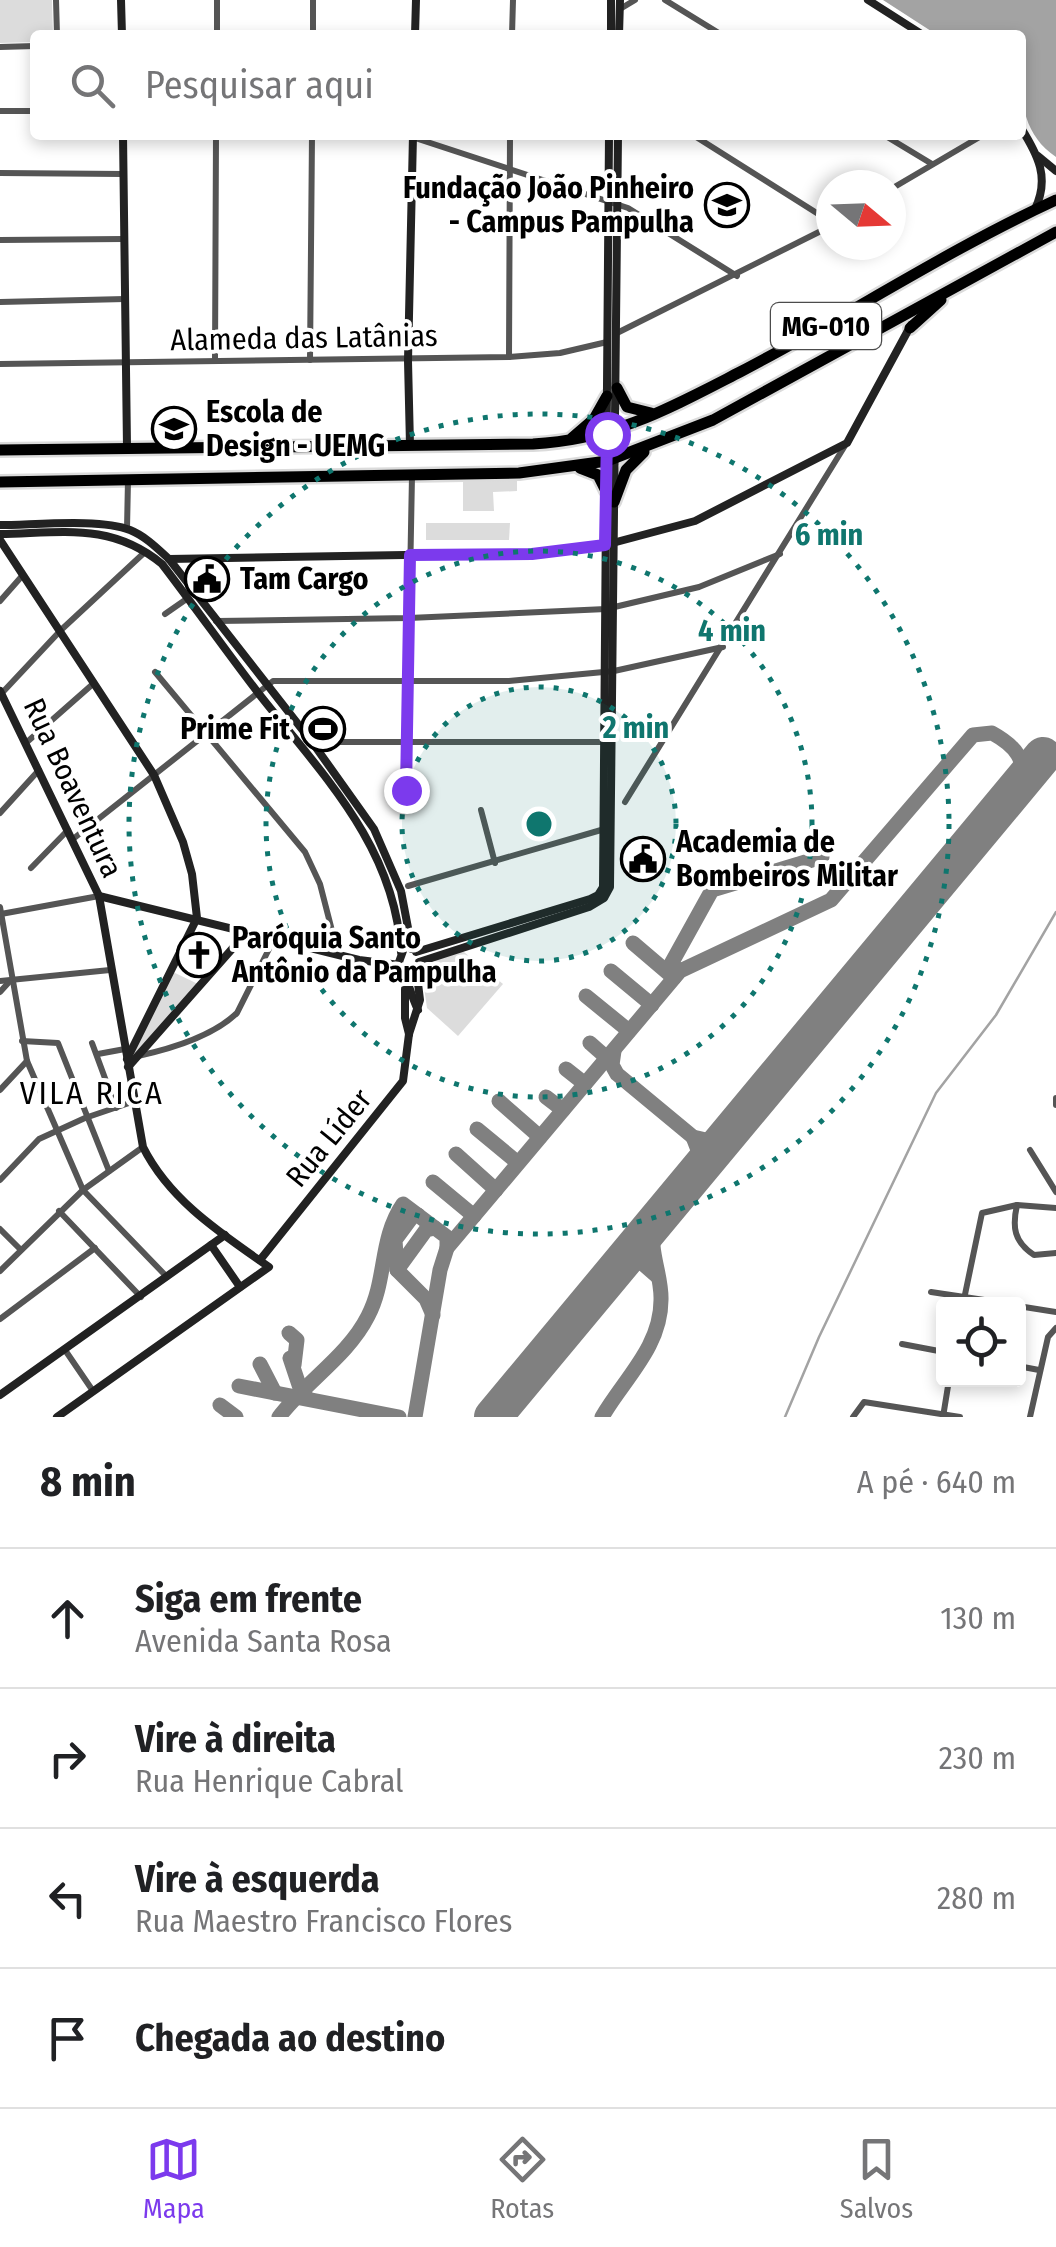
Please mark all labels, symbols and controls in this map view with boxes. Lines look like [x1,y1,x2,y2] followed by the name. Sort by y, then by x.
[30,30,1026,140] search box
[65,58,120,113] icon: search
[145,62,374,108] text: Pesquisar aqui
[403,170,694,240] place label: Fundação João Pinheiro - Campus Pampulha
[816,170,906,260] north arrow
[704,182,750,228] school or university icon: Fundação João Pinheiro - Campus Pampulha
[771,303,881,349] road number: MG-010
[170,318,438,358] street label: Alameda das Latânias
[206,394,385,464] place label: Escola de Design - UEMG
[151,406,197,452] school or university icon: Escola de Design - UEMG
[585,412,631,458] route start
[795,517,863,553] text: 6 min
[184,556,230,602] public building icon: Tam Cargo
[240,561,369,597] place label: Tam Cargo
[698,613,766,649] text: 4 min
[16,693,130,883] street label: Rua Boaventura
[300,706,346,752] sports icon: Prime Fit
[602,710,669,746] text: 2 min
[180,711,290,747] place label: Prime Fit
[384,768,430,814] route end
[521,806,557,842] centre of rings
[675,824,899,894] place label: Academia de Bombeiros Militar
[620,836,666,882] public building icon: Academia de Bombeiros Militar
[231,920,497,990] place label: Paróquia Santo Antônio da Pampulha
[176,932,222,978] church icon: Paróquia Santo Antônio da Pampulha
[20,1074,164,1112] district label: VILA RICA
[279,1081,380,1194] street label: Rua Líder
[936,1297,1026,1387] map controls
[936,1297,1026,1387] button: locate
[40,1457,136,1507] text: 8 min
[857,1463,1016,1501] text: A pé · 640 m
[135,1576,362,1622] text: Siga em frente
[40,1591,95,1646] icon: ahead
[940,1599,1016,1637] text: 130 m
[135,1622,392,1660] text: Avenida Santa Rosa
[135,1716,336,1762] text: Vire à direita
[40,1731,95,1786] icon: right
[939,1739,1016,1777] text: 230 m
[135,1762,404,1800] text: Rua Henrique Cabral
[135,1856,380,1902] text: Vire à esquerda
[40,1871,95,1926] icon: left
[937,1879,1016,1917] text: 280 m
[135,1902,512,1940] text: Rua Maestro Francisco Flores
[40,2011,95,2066] icon: arrive
[135,2015,445,2061] text: Chegada ao destino
[143,2132,205,2225] tab: Mapa
[490,2132,554,2225] tab: Rotas
[840,2132,913,2225] tab: Salvos

